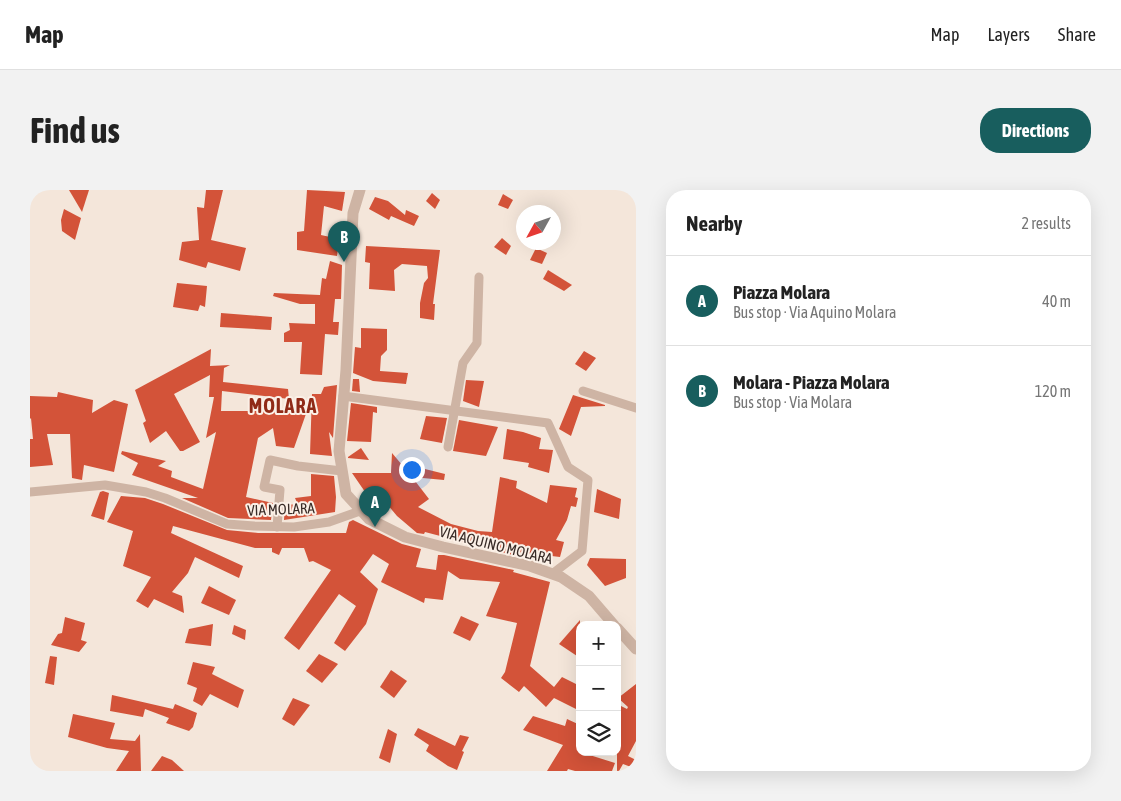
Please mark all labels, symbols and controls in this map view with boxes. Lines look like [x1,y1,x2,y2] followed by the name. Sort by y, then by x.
[25,21,64,48] text: Map
[930,24,959,45] text: Map
[987,24,1030,45] text: Layers
[1058,24,1096,45] text: Share
[980,108,1091,153] button: Directions
[30,110,120,150] text: Find us
[516,205,561,250] north arrow
[686,211,742,235] text: Nearby
[1021,214,1071,232] text: 2 results
[328,221,360,262] pin: B
[733,281,830,303] text: Piazza Molara
[698,292,706,310] text: A
[1042,292,1071,310] text: 40 m
[733,303,896,321] text: Bus stop · Via Aquino Molara
[733,371,890,393] text: Molara - Piazza Molara
[698,382,706,400] text: B
[1035,382,1071,400] text: 120 m
[733,393,852,411] text: Bus stop · Via Molara
[249,394,317,417] district label: MOLARA
[399,457,425,483] your location
[359,486,391,527] pin: A
[247,499,316,519] street label: VIA MOLARA
[438,523,555,567] street label: VIA AQUINO MOLARA
[576,621,621,756] map controls
[576,621,621,666] button: +
[576,666,621,711] button: −
[576,711,621,756] button: layers

